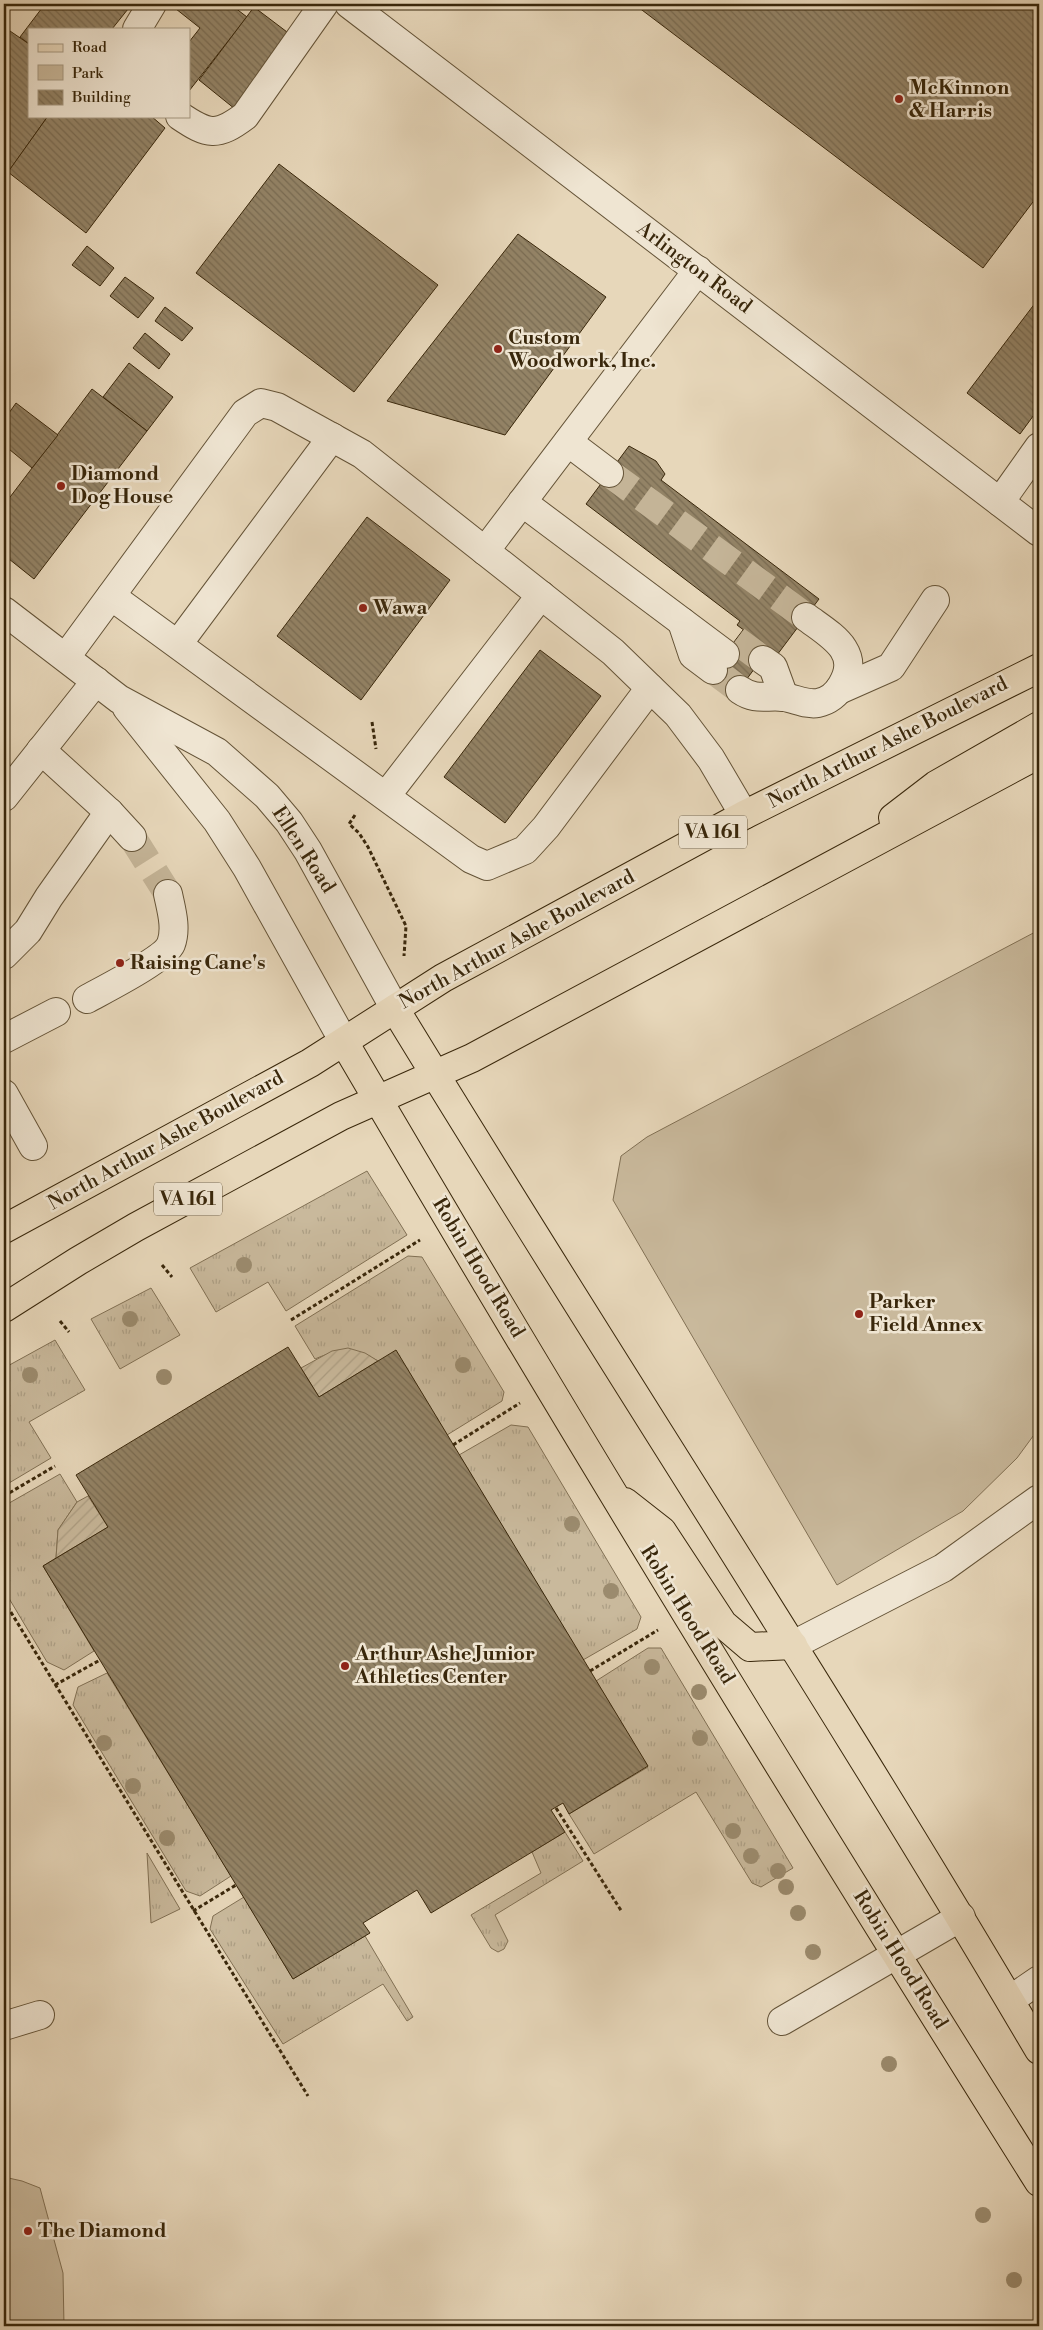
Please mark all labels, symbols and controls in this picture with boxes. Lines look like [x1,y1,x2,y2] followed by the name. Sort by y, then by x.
[28,28,190,118] legend
[72,38,107,57] text: Road
[72,64,104,83] text: Park
[909,76,1010,124] place label: McKinnon & Harris
[71,88,131,107] text: Building
[893,93,905,105] marker: McKinnon & Harris
[631,216,757,320] street label: Arlington Road
[507,326,656,374] place label: Custom Woodwork, Inc.
[492,343,504,355] marker: Custom Woodwork, Inc.
[71,462,173,510] place label: Diamond Dog House
[55,480,67,492] marker: Diamond Dog House
[372,596,427,621] place label: Wawa
[357,602,369,614] marker: Wawa
[764,671,1013,814] street label: North Arthur Ashe Boulevard
[266,802,341,899] street label: Ellen Road
[679,816,747,849] road number: VA 161
[395,864,640,1015] street label: North Arthur Ashe Boulevard
[130,951,266,976] place label: Raising Cane's
[114,957,126,969] marker: Raising Cane's
[44,1065,289,1216] street label: North Arthur Ashe Boulevard
[154,1182,222,1216] road number: VA 161
[426,1193,530,1343] street label: Robin Hood Road
[869,1290,984,1338] place label: Parker Field Annex
[853,1308,865,1320] marker: Parker Field Annex
[634,1541,740,1690] street label: Robin Hood Road
[354,1642,535,1690] place label: Arthur Ashe Junior Athletics Center
[339,1660,351,1672] marker: Arthur Ashe Junior Athletics Center
[847,1886,953,2035] street label: Robin Hood Road
[38,2219,167,2244] place label: The Diamond
[22,2225,34,2237] marker: The Diamond

